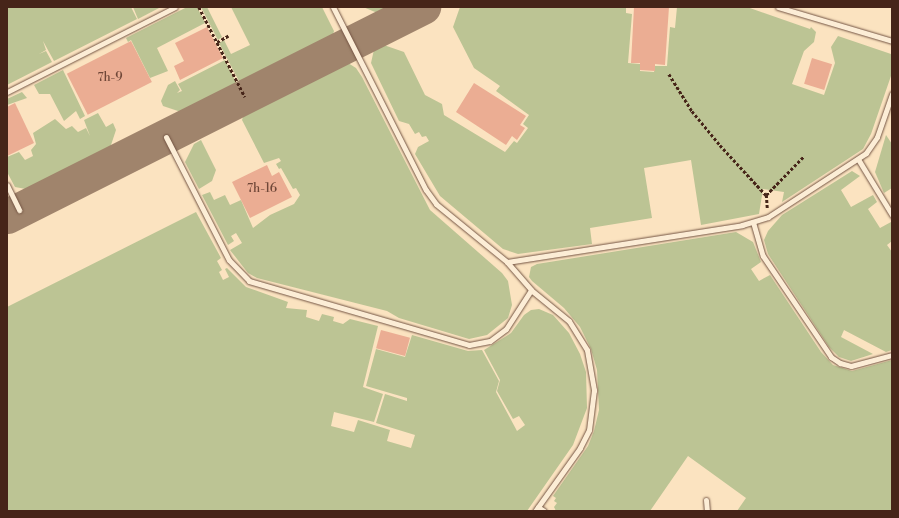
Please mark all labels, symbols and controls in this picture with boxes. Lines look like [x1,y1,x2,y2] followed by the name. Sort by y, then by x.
[97,71,123,85] house number: 7h-9
[247,182,277,196] house number: 7h-16

